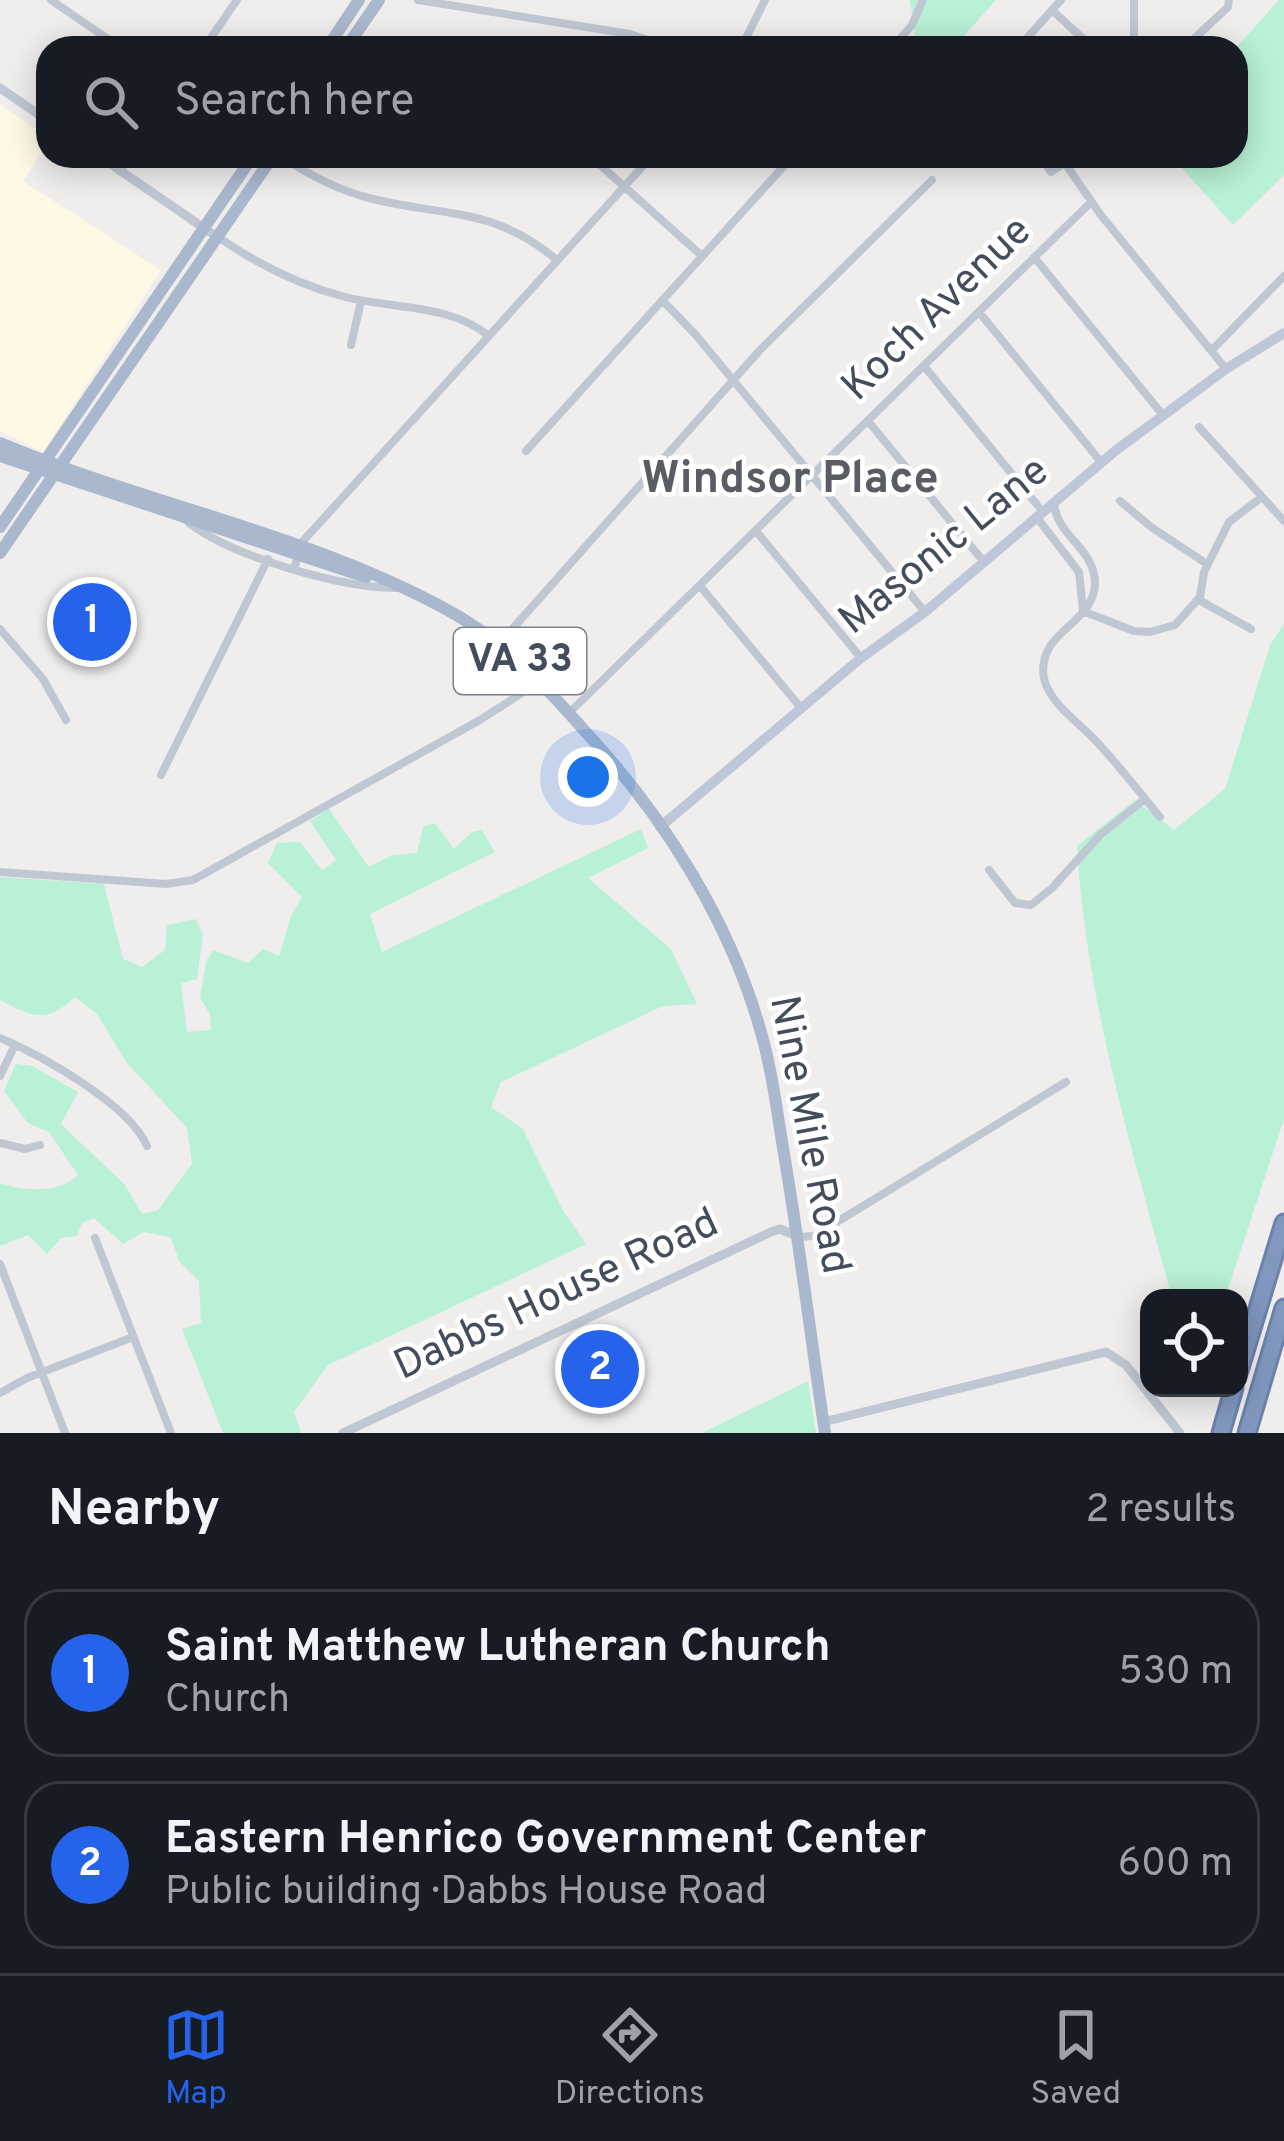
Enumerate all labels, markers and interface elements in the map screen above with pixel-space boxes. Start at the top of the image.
search box [36,36,1248,168]
icon: search [78,69,144,135]
text: Search here [174,74,414,131]
street label: Koch Avenue [832,206,1044,414]
street label: Masonic Lane [829,446,1061,648]
district label: Windsor Place [642,452,938,509]
pin: 1 [53,577,131,667]
road number: VA 33 [454,628,586,694]
your location [558,747,618,807]
street label: Nine Mile Road [755,991,861,1279]
street label: Dabbs House Road [386,1198,728,1394]
map controls [1140,1289,1248,1397]
button: locate [1140,1289,1248,1397]
pin: 2 [561,1324,639,1414]
text: Nearby [48,1479,220,1544]
text: 2 results [1085,1487,1236,1536]
text: Saint Matthew Lutheran Church [165,1620,831,1677]
text: 1 [82,1649,98,1698]
text: 530 m [1118,1649,1233,1698]
text: Church [165,1677,290,1726]
text: Eastern Henrico Government Center [165,1812,926,1869]
text: 2 [78,1841,102,1890]
text: 600 m [1118,1841,1233,1890]
text: Public building · Dabbs House Road [165,1869,767,1918]
tab: Map [163,2002,229,2116]
tab: Directions [555,2002,705,2116]
tab: Saved [1030,2002,1121,2116]

